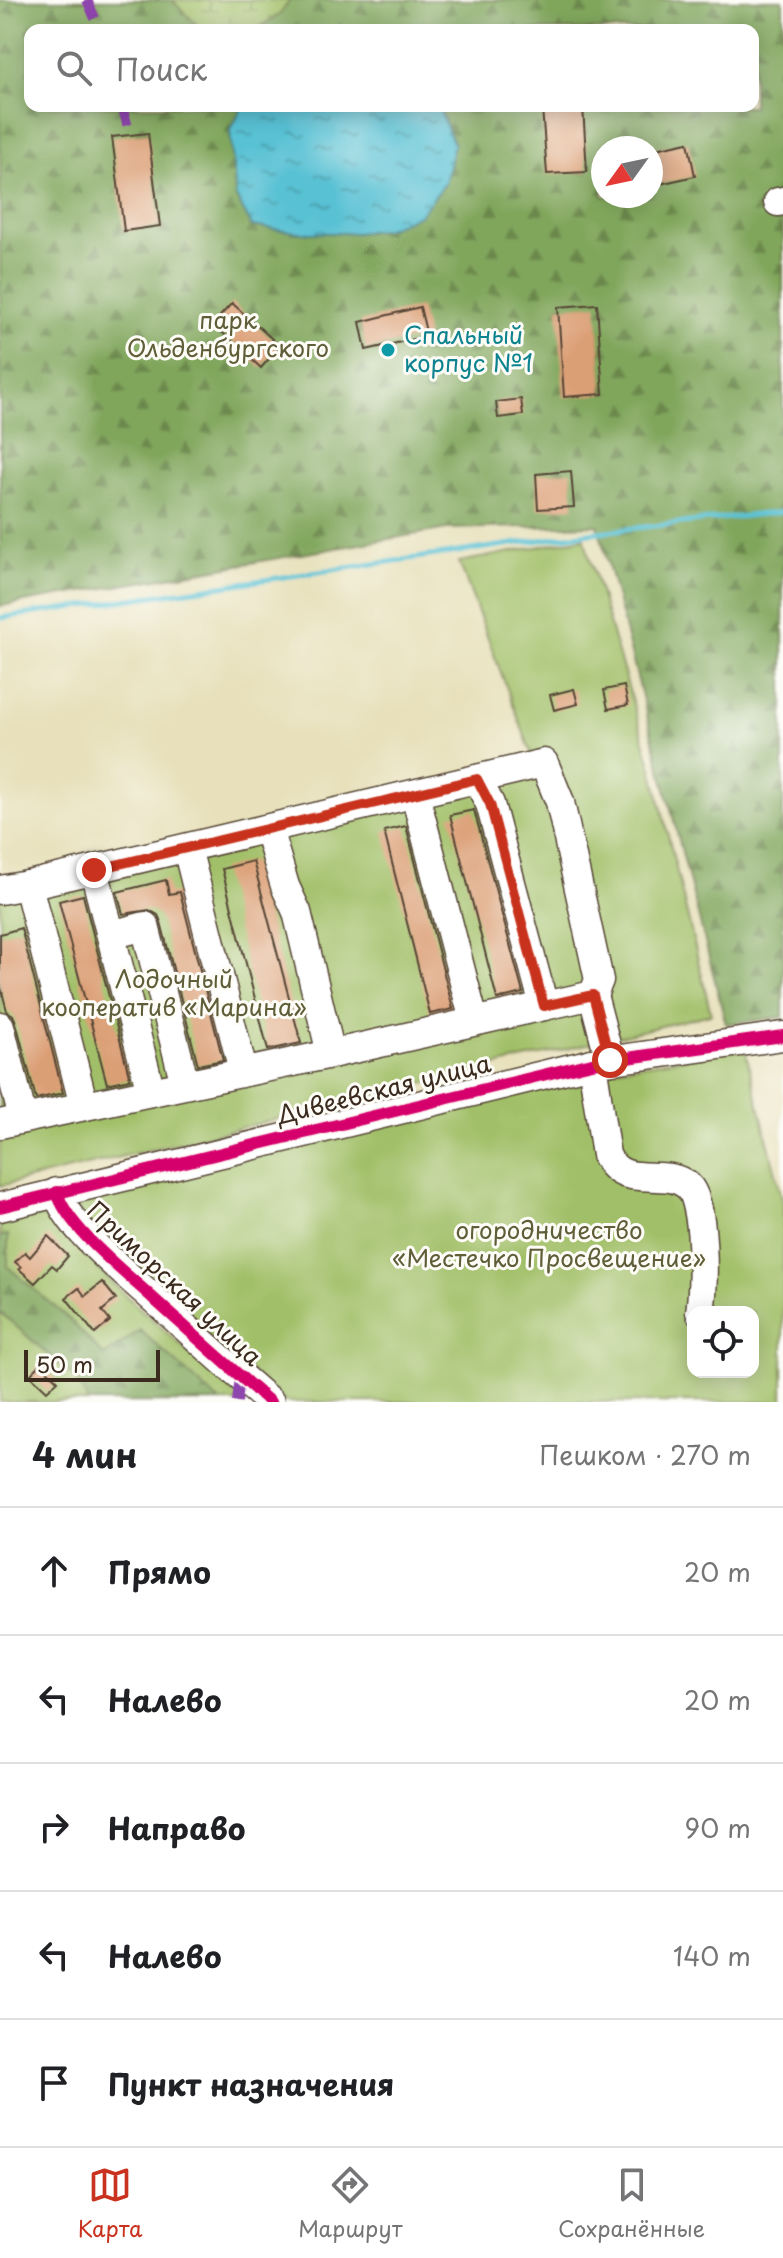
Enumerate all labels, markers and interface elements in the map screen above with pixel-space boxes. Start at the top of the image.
search box [24,24,759,112]
icon: search [52,46,96,90]
text: Поиск [116,46,207,91]
north arrow [591,136,663,208]
park label: парк Ольденбургского [127,301,329,365]
place label: Спальный корпус №1 [404,316,533,380]
marker: Спальный корпус №1 [379,341,397,359]
route end [76,852,112,888]
park label: Лодочный кооператив «Марина» [41,960,307,1024]
route start [592,1042,628,1078]
street label: Дивеевская улица [272,1044,494,1132]
street label: Приморская улица [80,1192,271,1373]
park label: огородничество «Местечко Просвещение» [392,1211,706,1275]
map controls [687,1306,759,1378]
button: locate [687,1306,759,1378]
scale bar [24,1346,160,1382]
text: 50 m [36,1347,93,1380]
text: 4 мин [32,1428,137,1480]
text: Пешком · 270 m [539,1435,751,1474]
icon: ahead [32,1549,76,1593]
text: Прямо [108,1549,211,1594]
text: 20 m [684,1552,751,1591]
icon: left [32,1677,76,1721]
text: Налево [108,1677,222,1722]
text: 20 m [684,1680,751,1719]
icon: right [32,1805,76,1849]
text: Направо [108,1805,246,1850]
text: 90 m [684,1808,751,1847]
icon: left [32,1933,76,1977]
text: Налево [108,1933,222,1978]
text: 140 m [673,1936,751,1975]
icon: arrive [32,2061,76,2105]
text: Пункт назначения [108,2061,394,2106]
tab: Карта [78,2163,142,2244]
tab: Маршрут [298,2163,402,2244]
tab: Сохранённые [558,2163,705,2244]

